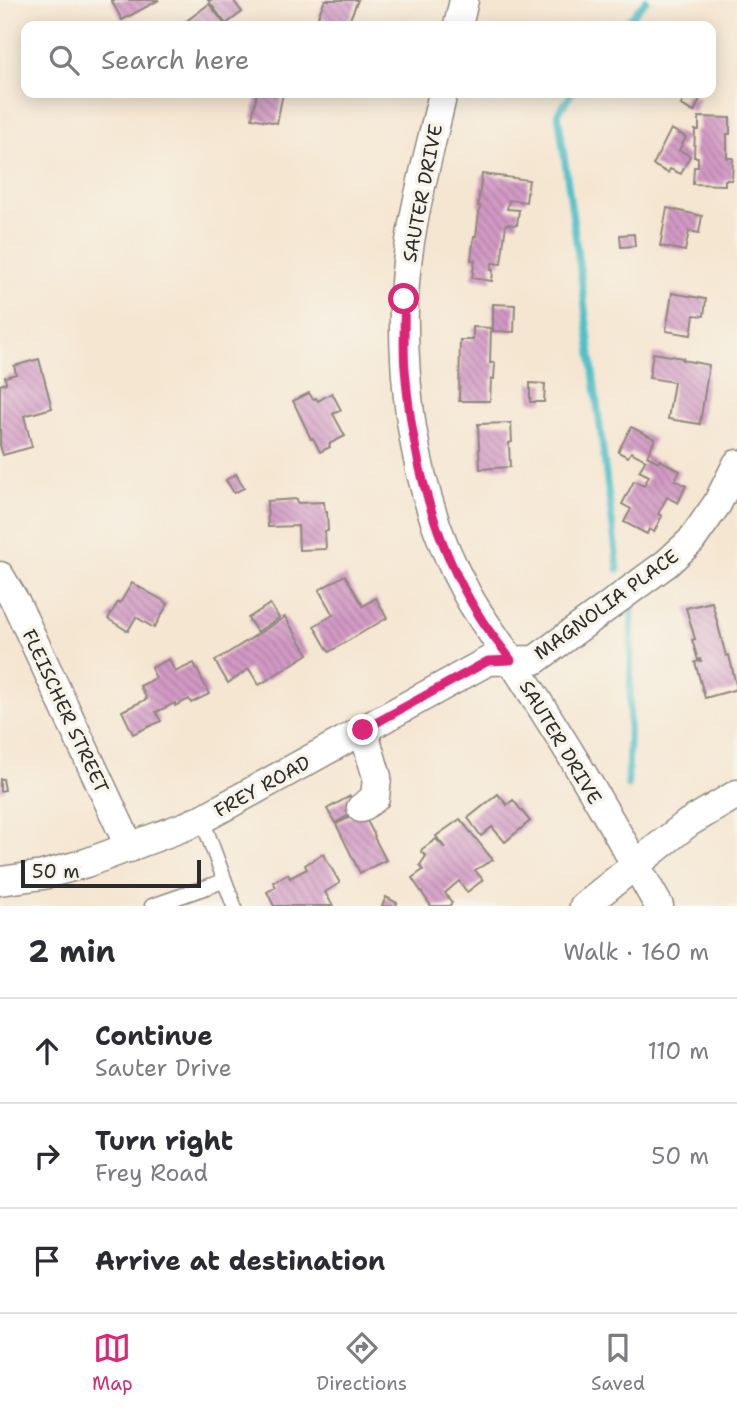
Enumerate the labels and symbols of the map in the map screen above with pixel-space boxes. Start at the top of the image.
street label: SAUTER DRIVE [397,122,448,264]
route start [388,283,419,314]
street label: MAGNOLIA PLACE [529,543,684,665]
street label: FLEISCHER STREET [17,625,115,797]
street label: SAUTER DRIVE [514,676,607,809]
route end [347,714,378,745]
street label: FREY ROAD [210,750,315,823]
scale bar [21,857,201,889]

